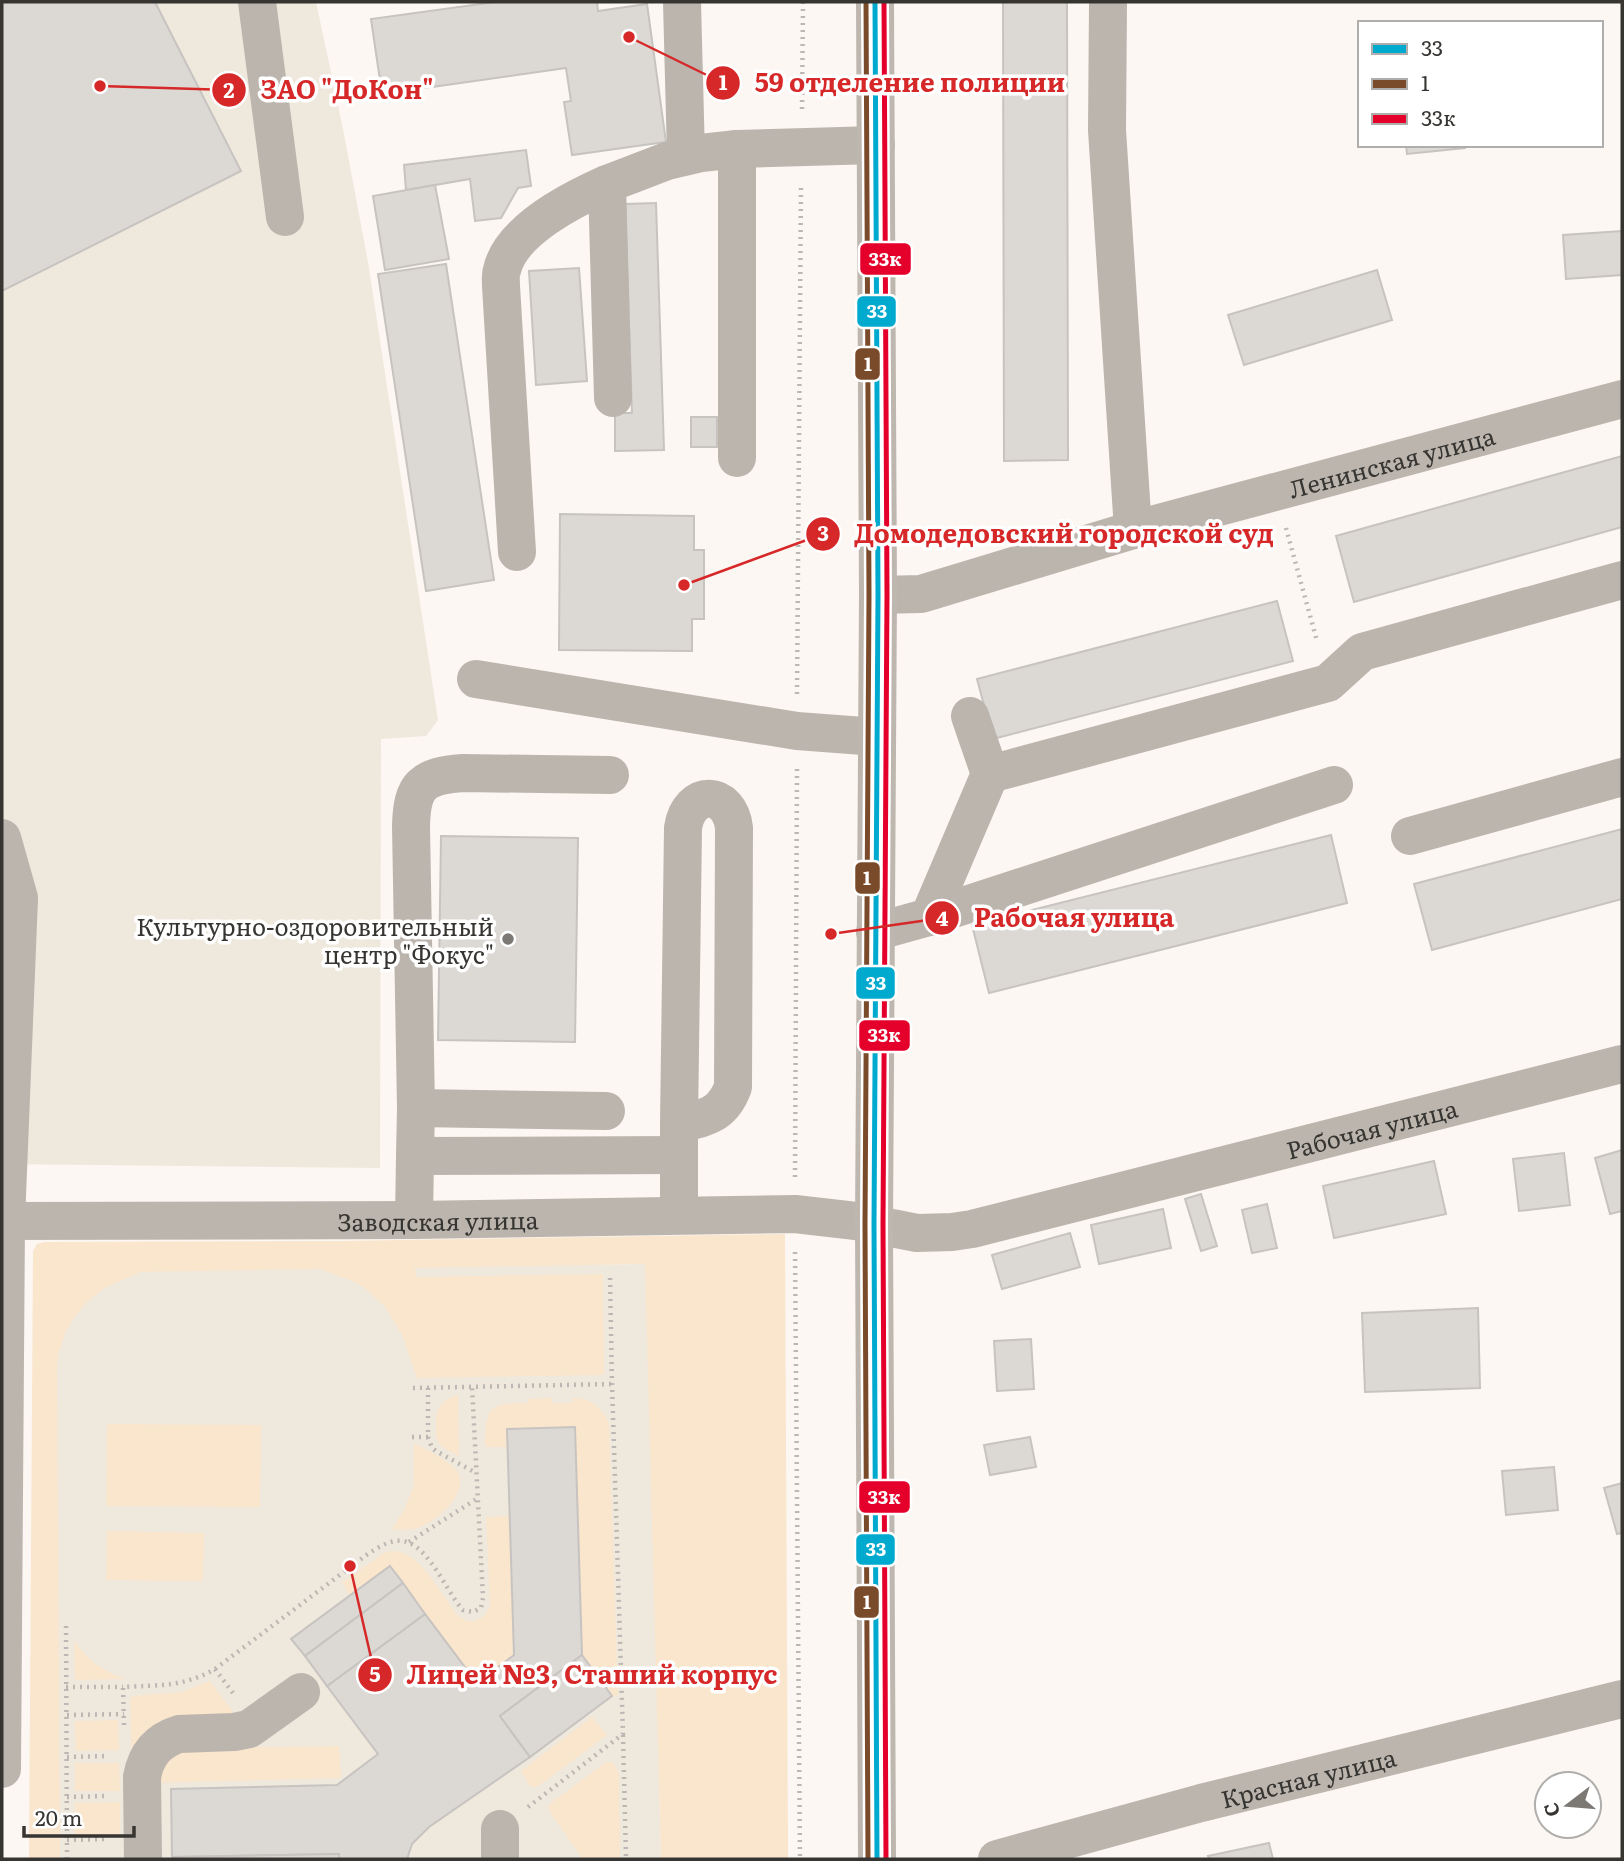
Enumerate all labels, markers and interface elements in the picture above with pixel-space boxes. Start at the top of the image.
legend [1358,21,1603,147]
text: 33 [1421,31,1443,62]
callout: 59 отделение полиции [706,59,1079,106]
text: 59 отделение полиции [755,61,1065,100]
text: 1 [719,65,728,96]
text: 1 [1421,66,1430,97]
callout: ЗАО "ДоКон" [211,67,447,114]
text: ЗАО "ДоКон" [260,68,434,107]
text: 2 [223,73,235,104]
text: 33к [1421,101,1456,132]
line badge: 33к [859,242,912,276]
text: 33к [868,244,902,272]
line badge: 33 [856,295,897,328]
text: 33 [867,296,887,324]
line badge: 1 [854,347,881,381]
text: 1 [864,349,872,377]
street label: Ленинская улица [1284,416,1498,505]
callout: Домодедовский городской суд [805,510,1288,557]
text: Домодедовский городской суд [854,512,1274,551]
text: 3 [817,516,829,547]
line badge: 1 [854,861,881,895]
text: 1 [863,863,871,891]
callout: Рабочая улица [925,895,1189,942]
text: Рабочая улица [974,896,1174,935]
text: 4 [936,901,949,932]
place label: Культурно-оздоровительный центр "Фокус" [136,908,494,971]
marker: Культурно-оздоровительный центр "Фокус" [500,931,516,947]
line badge: 33 [855,966,896,1000]
text: 33 [866,968,886,996]
line badge: 33к [858,1019,911,1052]
text: 33к [867,1020,901,1048]
street label: Рабочая улица [1282,1089,1461,1166]
street label: Заводская улица [338,1201,539,1238]
line badge: 33к [858,1480,911,1514]
text: 33к [867,1482,901,1510]
line badge: 33 [855,1533,896,1566]
text: 33 [866,1534,886,1562]
line badge: 1 [853,1585,880,1619]
text: 1 [863,1587,871,1615]
callout: Лицей №3, Сташий корпус [358,1652,792,1699]
text: Лицей №3, Сташий корпус [407,1653,777,1692]
text: 5 [369,1657,381,1688]
street label: Красная улица [1217,1738,1400,1815]
north arrow [1533,1770,1603,1840]
scale bar [24,1794,135,1838]
text: С [1535,1800,1566,1820]
text: 20 m [35,1801,82,1832]

